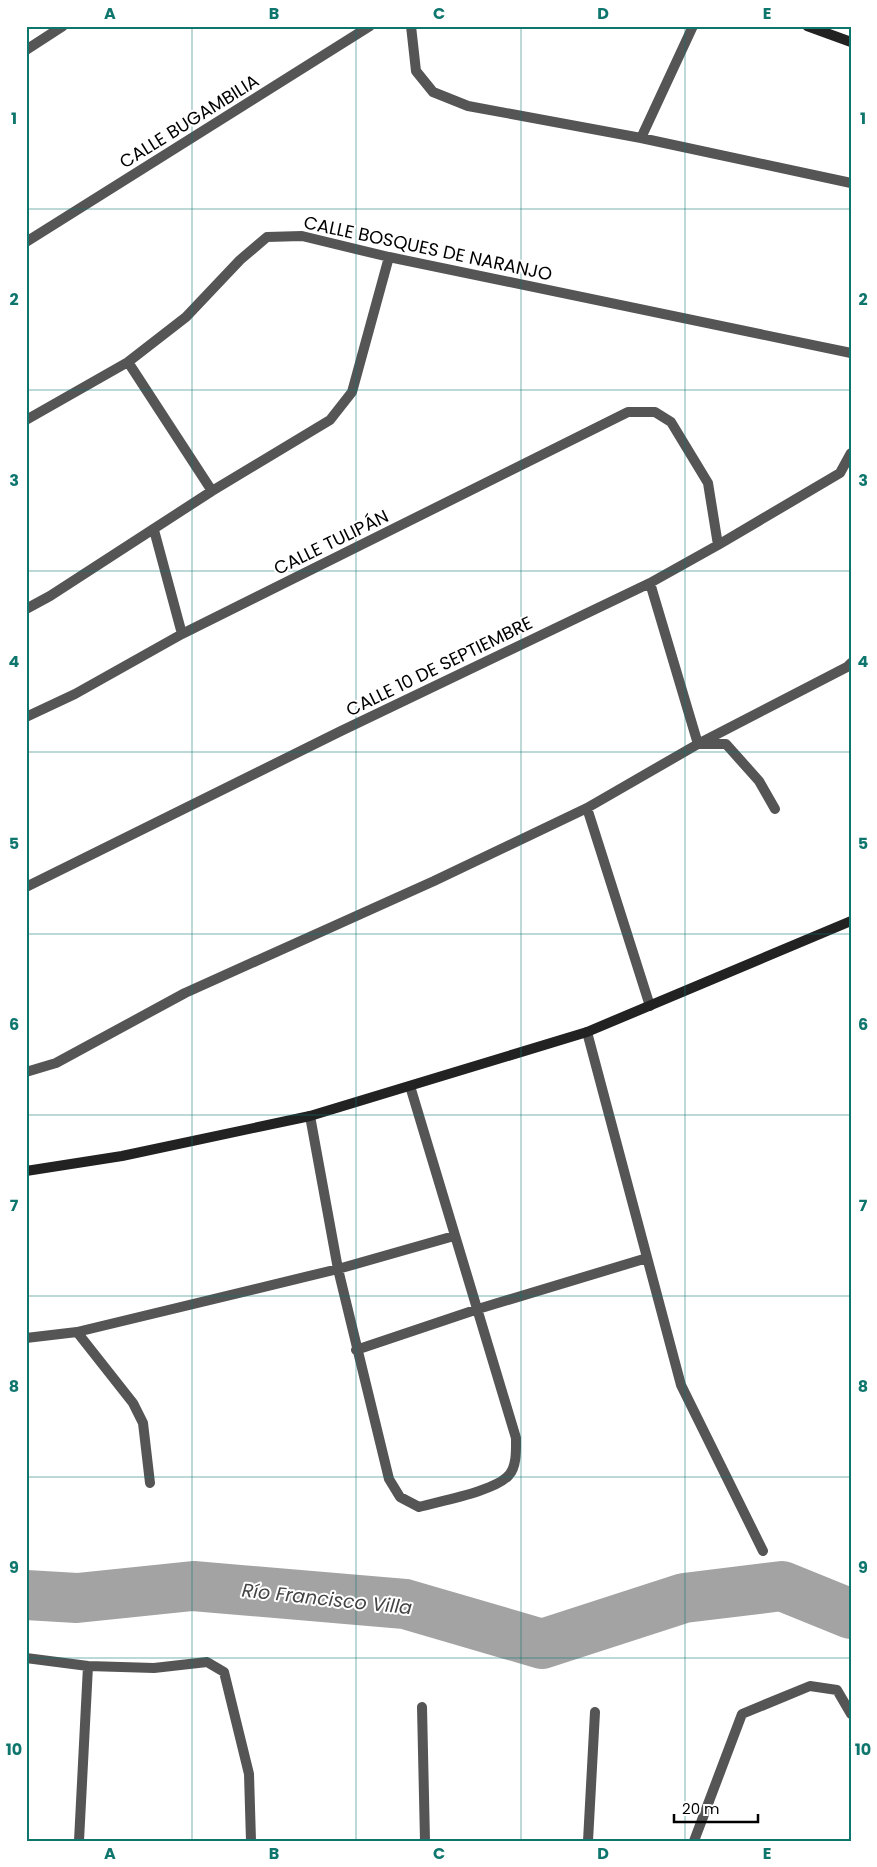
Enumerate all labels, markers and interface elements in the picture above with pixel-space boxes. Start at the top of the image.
text: A [104,2,116,25]
text: B [269,2,279,25]
text: C [433,2,445,25]
text: D [597,2,609,25]
text: E [763,2,771,25]
street label: CALLE BUGAMBILIA [114,68,264,174]
text: 1 [11,107,17,130]
text: 1 [860,107,866,130]
street label: CALLE BOSQUES DE NARANJO [302,209,554,287]
text: 2 [9,288,19,311]
text: 2 [858,288,868,311]
text: 3 [9,469,19,492]
text: 3 [858,469,868,492]
street label: CALLE TULIPÁN [269,503,393,581]
street label: CALLE 10 DE SEPTIEMBRE [342,610,536,722]
text: 4 [9,650,20,673]
text: 4 [858,650,869,673]
text: 5 [9,832,19,855]
text: 5 [858,832,868,855]
text: 6 [9,1013,19,1036]
text: 6 [858,1013,868,1036]
text: 7 [10,1194,19,1217]
text: 7 [859,1194,868,1217]
text: 8 [9,1375,19,1398]
text: 8 [858,1375,868,1398]
text: 9 [9,1556,19,1579]
text: 9 [858,1556,868,1579]
water label: Río Francisco Villa [241,1577,414,1621]
text: 10 [6,1738,22,1761]
text: 10 [855,1738,871,1761]
scale bar [674,1792,758,1824]
text: 20 m [682,1798,720,1819]
text: A [104,1842,116,1865]
text: B [269,1842,279,1865]
text: C [433,1842,445,1865]
text: D [597,1842,609,1865]
text: E [763,1842,771,1865]

